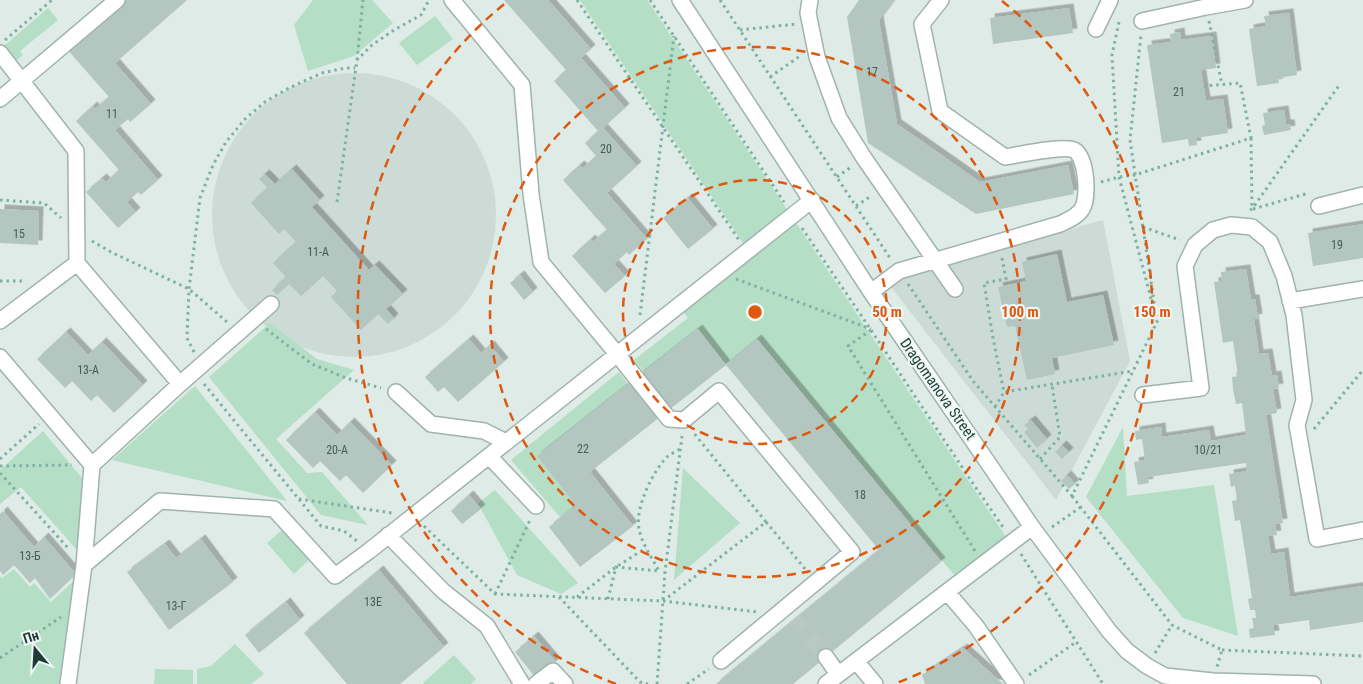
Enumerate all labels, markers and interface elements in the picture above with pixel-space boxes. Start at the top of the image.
house number: 17 [866,65,878,79]
house number: 21 [1173,85,1185,99]
house number: 11 [106,107,118,121]
house number: 20 [600,142,612,156]
house number: 15 [13,227,25,241]
house number: 19 [1331,238,1343,252]
house number: 11-А [307,245,329,259]
centre of rings [746,303,764,321]
text: 50 m [872,303,902,321]
text: 100 m [1001,303,1039,321]
text: 150 m [1133,303,1171,321]
street label: Dragomanova Street [896,335,980,443]
house number: 13-А [77,363,99,377]
house number: 22 [577,442,589,456]
house number: 20-А [326,443,348,457]
house number: 10/21 [1194,443,1222,457]
house number: 18 [854,488,866,502]
house number: 13-Б [19,549,41,563]
house number: 13Е [364,595,382,609]
house number: 13-Г [166,599,186,613]
north arrow [10,624,60,674]
text: Пн [21,627,41,647]

